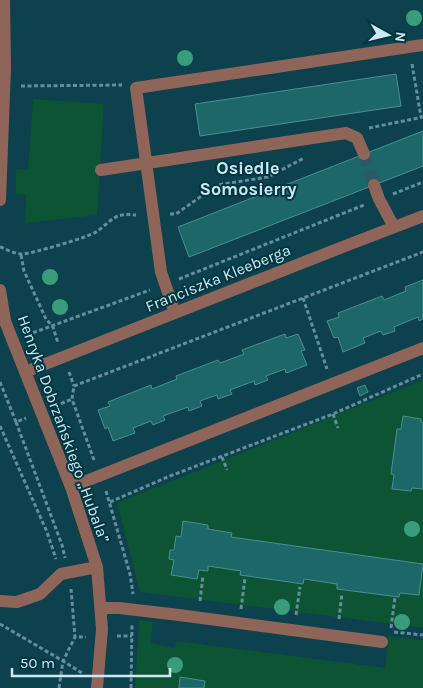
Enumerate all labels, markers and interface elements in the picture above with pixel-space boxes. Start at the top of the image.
north arrow [363,10,413,60]
text: N [391,31,409,43]
district label: Osiedle Somosierry [199,157,297,200]
street label: Franciszka Kleeberga [143,240,293,316]
street label: Henryka Dobrzańskiego „Hubala” [14,312,114,546]
scale bar [12,646,170,678]
text: 50 m [20,654,55,672]

